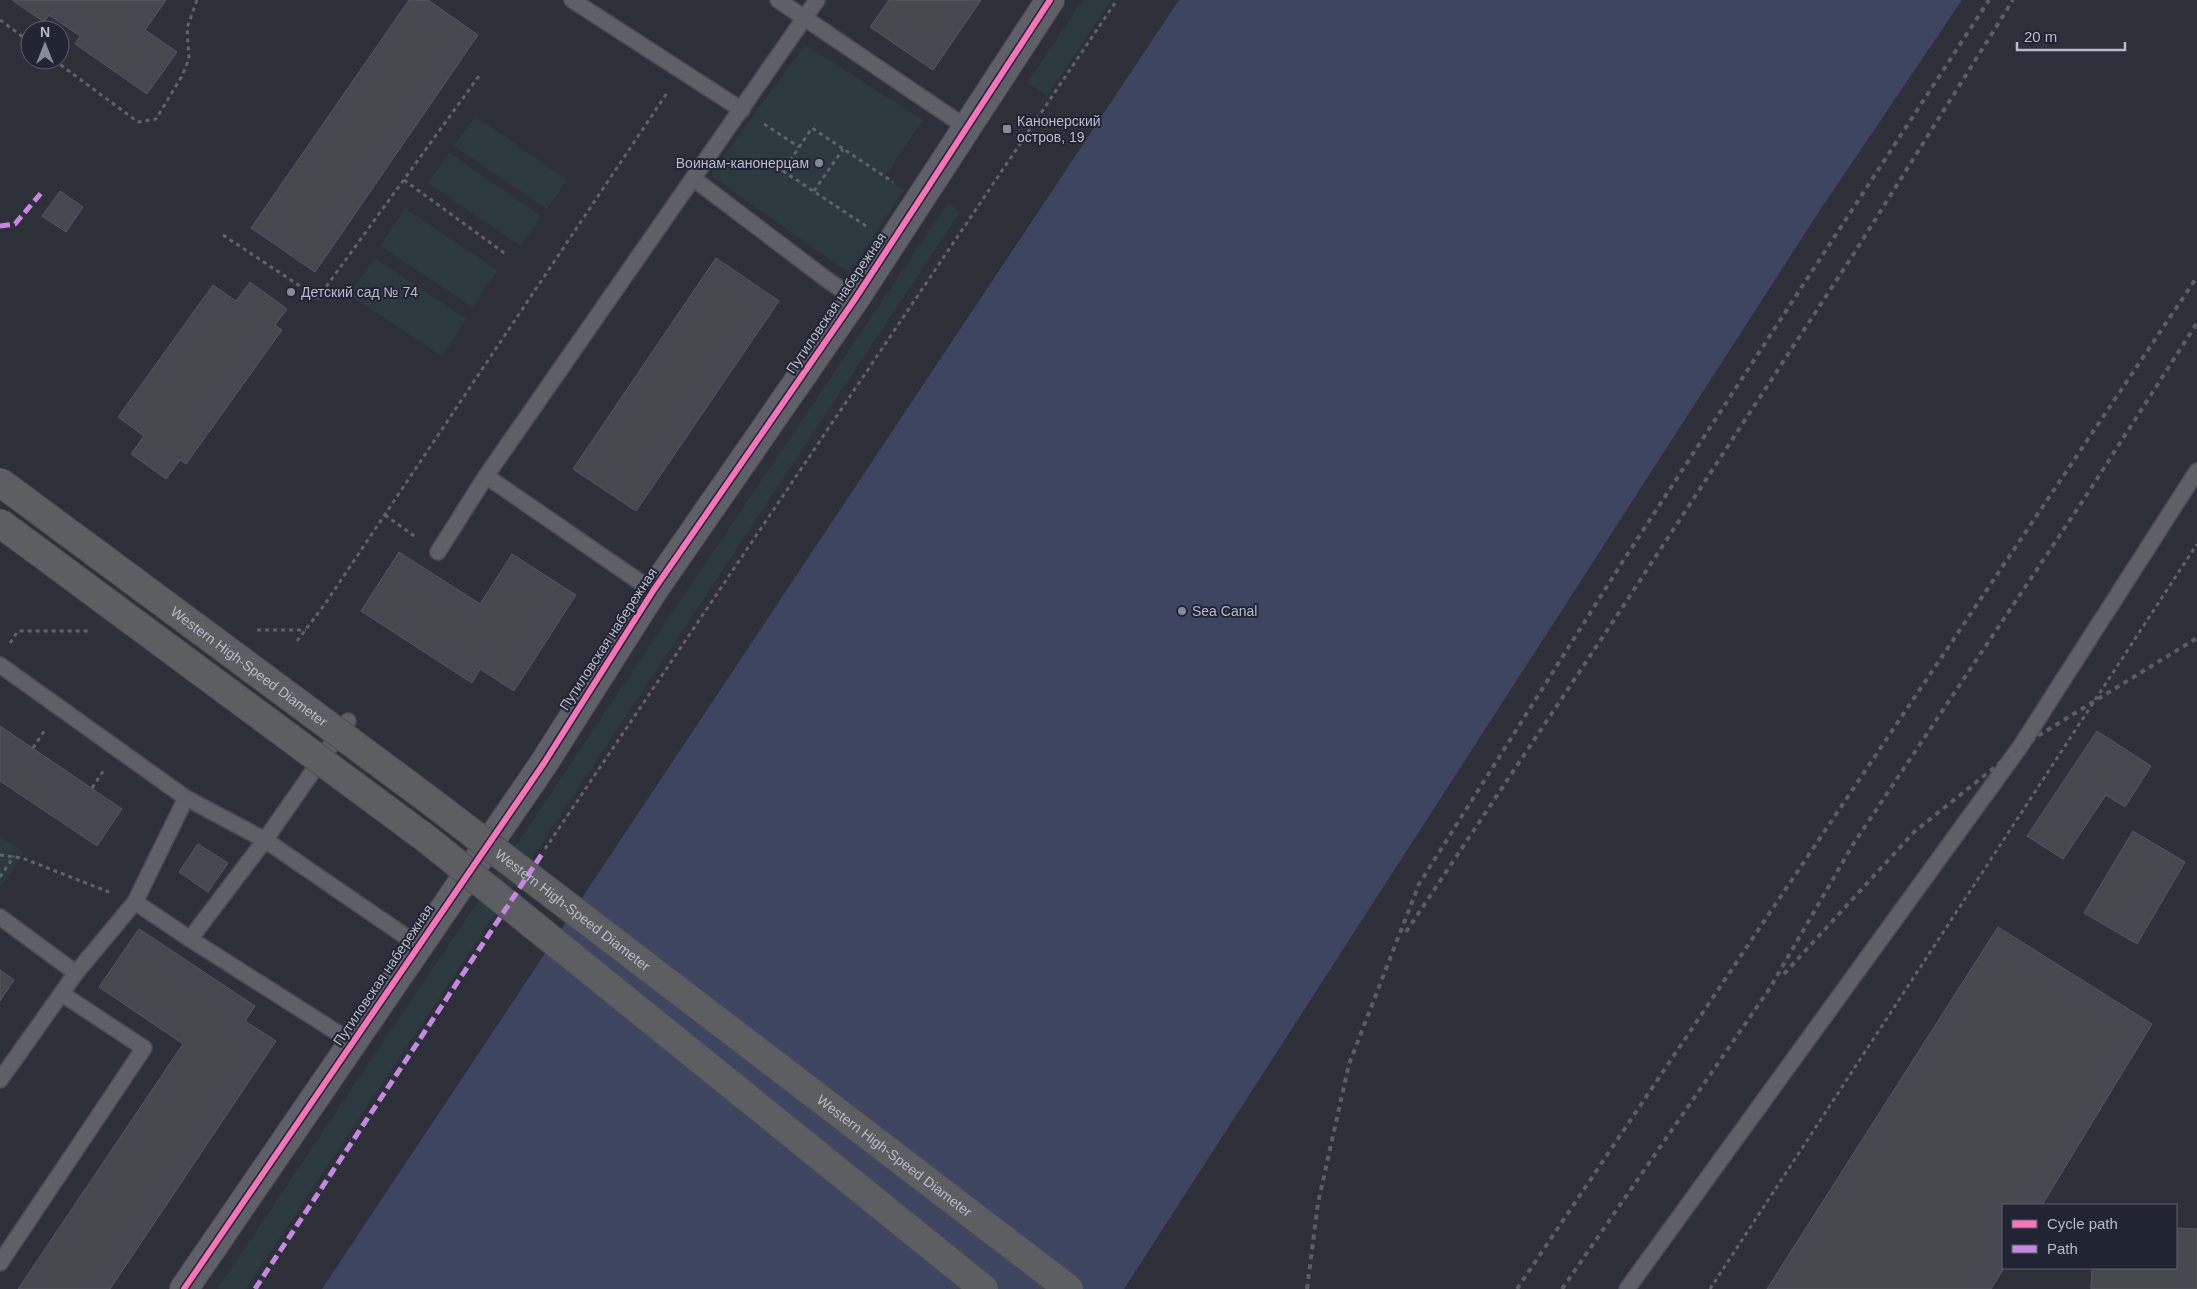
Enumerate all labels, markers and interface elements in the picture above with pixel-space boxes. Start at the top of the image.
north arrow [20,20,70,70]
scale bar [2017,20,2124,52]
text: N [40,24,50,40]
text: 20 m [2024,28,2057,45]
place label: Канонерский остров, 19 [1017,113,1101,145]
marker: Канонерский остров, 19 [1001,123,1013,135]
place label: Воинам-канонерцам [676,155,809,171]
marker: Воинам-канонерцам [813,157,825,169]
street label: Путиловская набережная [783,230,889,376]
place label: Детский сад № 74 [301,284,418,300]
marker: Детский сад № 74 [285,286,297,298]
street label: Путиловская набережная [556,565,660,713]
street label: Western High-Speed Diameter [168,603,331,730]
place label: Sea Canal [1192,603,1257,619]
marker: Sea Canal [1176,605,1188,617]
street label: Western High-Speed Diameter [492,846,654,974]
street label: Путиловская набережная [330,902,436,1048]
street label: Western High-Speed Diameter [814,1092,975,1220]
legend [2002,1204,2177,1269]
text: Cycle path [2047,1215,2118,1232]
text: Path [2047,1240,2078,1257]

